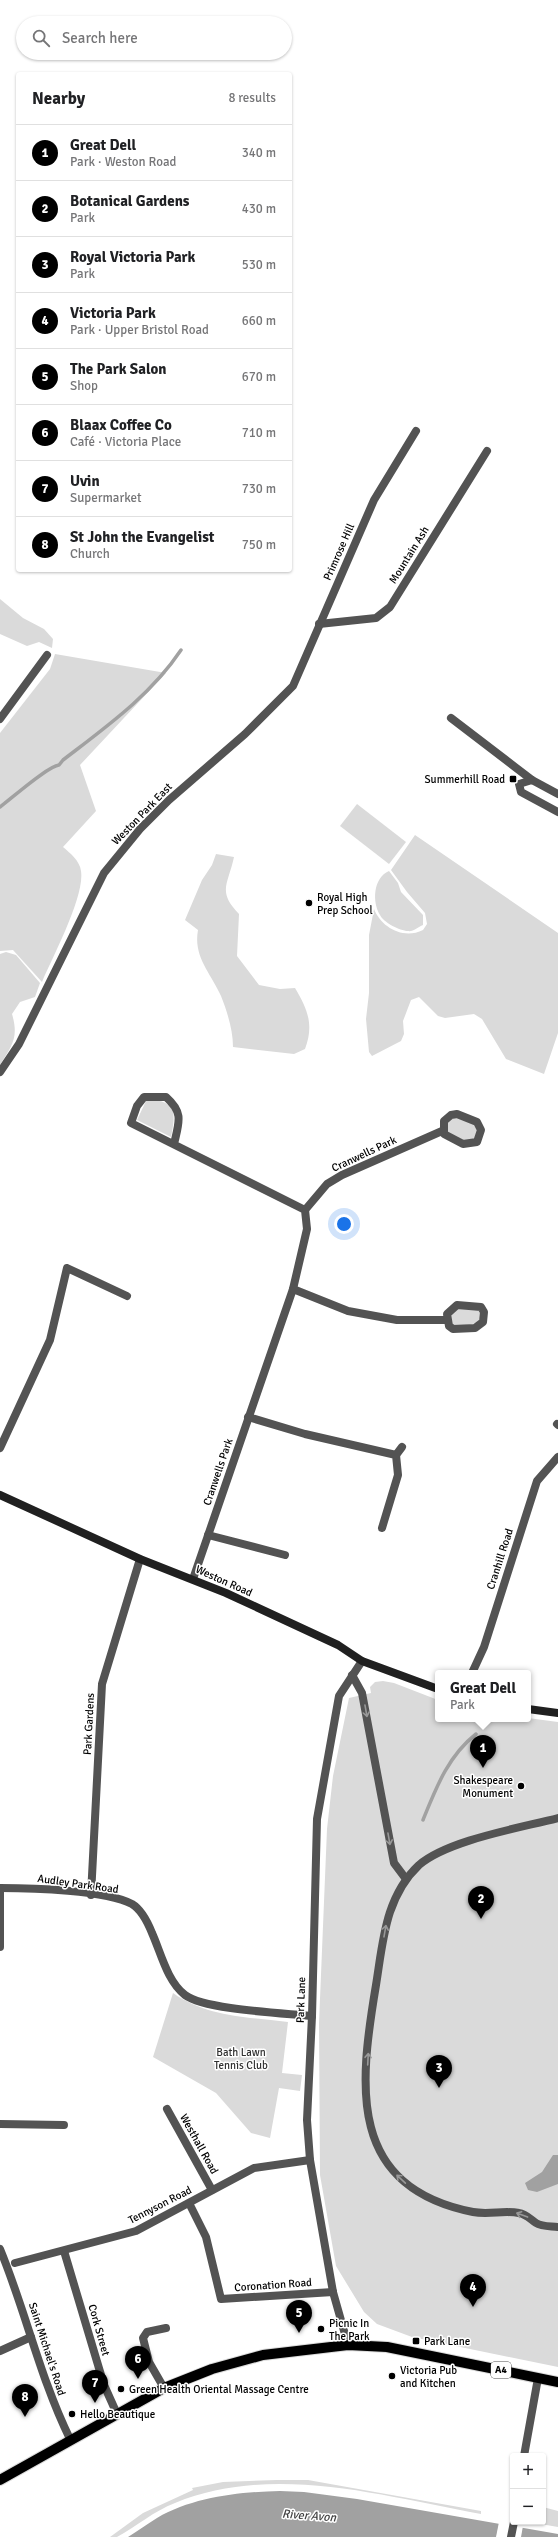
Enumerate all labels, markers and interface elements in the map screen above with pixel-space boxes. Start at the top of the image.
search box [16,16,292,60]
icon: search [30,27,52,49]
text: Search here [62,29,138,47]
text: Nearby [32,88,85,109]
text: 8 results [228,90,276,106]
text: Great Dell [70,136,136,154]
text: 1 [41,145,49,161]
text: 340 m [242,145,276,161]
text: Park · Weston Road [70,154,176,170]
text: Botanical Gardens [70,192,190,210]
text: 2 [41,201,49,217]
text: 430 m [242,201,276,217]
text: Park [70,210,95,226]
text: Royal Victoria Park [70,248,195,266]
text: 3 [41,257,49,273]
text: 530 m [242,257,276,273]
text: Park [70,266,95,282]
text: Victoria Park [70,304,156,322]
text: 4 [41,313,49,329]
text: 660 m [242,313,276,329]
text: Park · Upper Bristol Road [70,322,209,338]
text: The Park Salon [70,360,167,378]
text: 5 [41,369,49,385]
text: 670 m [242,369,276,385]
text: Shop [70,378,98,394]
text: Blaax Coffee Co [70,416,172,434]
text: 6 [41,425,49,441]
text: 710 m [242,425,276,441]
text: Café · Victoria Place [70,434,181,450]
text: Uvin [70,472,100,490]
text: 7 [41,481,49,497]
text: 730 m [242,481,276,497]
text: Supermarket [70,490,142,506]
street label: Primrose Hill [321,521,357,583]
street label: Mountain Ash [386,524,432,586]
text: St John the Evangelist [70,528,214,546]
text: 8 [41,537,49,553]
text: 750 m [242,537,276,553]
text: Church [70,546,110,562]
place label: Summerhill Road [425,773,505,786]
marker: Summerhill Road [508,774,518,784]
street label: Weston Park East [109,780,175,848]
place label: Royal High Prep School [317,891,373,917]
marker: Royal High Prep School [304,898,314,908]
street label: Cranwells Park [330,1133,399,1175]
your location [334,1214,354,1234]
street label: Cranwells Park [200,1436,236,1507]
street label: Cranhill Road [484,1527,516,1591]
street label: Weston Road [194,1563,255,1599]
popup [435,1670,531,1722]
text: Great Dell [450,1679,516,1697]
street label: Park Gardens [81,1692,97,1755]
text: Park [450,1697,475,1713]
one-way arrow [362,1704,370,1717]
pin: 1 [470,1735,496,1768]
place label: Shakespeare Monument [453,1774,513,1800]
marker: Shakespeare Monument [516,1781,526,1791]
one-way arrow [385,1832,393,1845]
street label: Audley Park Road [37,1872,119,1896]
pin: 2 [468,1886,494,1919]
one-way arrow [381,1924,389,1937]
street label: Park Lane [294,1977,308,2023]
park label: Bath Lawn Tennis Club [214,2046,268,2072]
one-way arrow [364,2053,371,2066]
pin: 3 [426,2055,452,2088]
street label: Westhall Road [177,2112,221,2177]
one-way arrow [396,2175,406,2184]
street label: Tennyson Road [126,2183,194,2227]
one-way arrow [516,2211,528,2218]
pin: 4 [460,2274,486,2307]
street label: Coronation Road [234,2276,312,2294]
pin: 5 [286,2300,312,2333]
street label: Saint Michael's Road [26,2301,68,2397]
street label: Cork Street [85,2303,113,2357]
place label: Picnic In The Park [329,2317,370,2343]
marker: Picnic In The Park [316,2324,326,2334]
place label: Park Lane [424,2335,470,2348]
marker: Park Lane [411,2336,421,2346]
pin: 6 [125,2346,151,2379]
road number: A4 [491,2362,511,2378]
place label: Victoria Pub and Kitchen [400,2364,457,2390]
pin: 7 [82,2370,108,2403]
marker: Victoria Pub and Kitchen [387,2371,397,2381]
place label: Green Health Oriental Massage Centre [129,2383,309,2396]
pin: 8 [12,2384,38,2417]
marker: Green Health Oriental Massage Centre [116,2384,126,2394]
place label: Hello Beautique [80,2408,155,2421]
marker: Hello Beautique [67,2409,77,2419]
map controls [510,2453,546,2525]
button: + [510,2453,546,2489]
button: − [510,2489,546,2525]
water label: River Avon [282,2507,337,2525]

